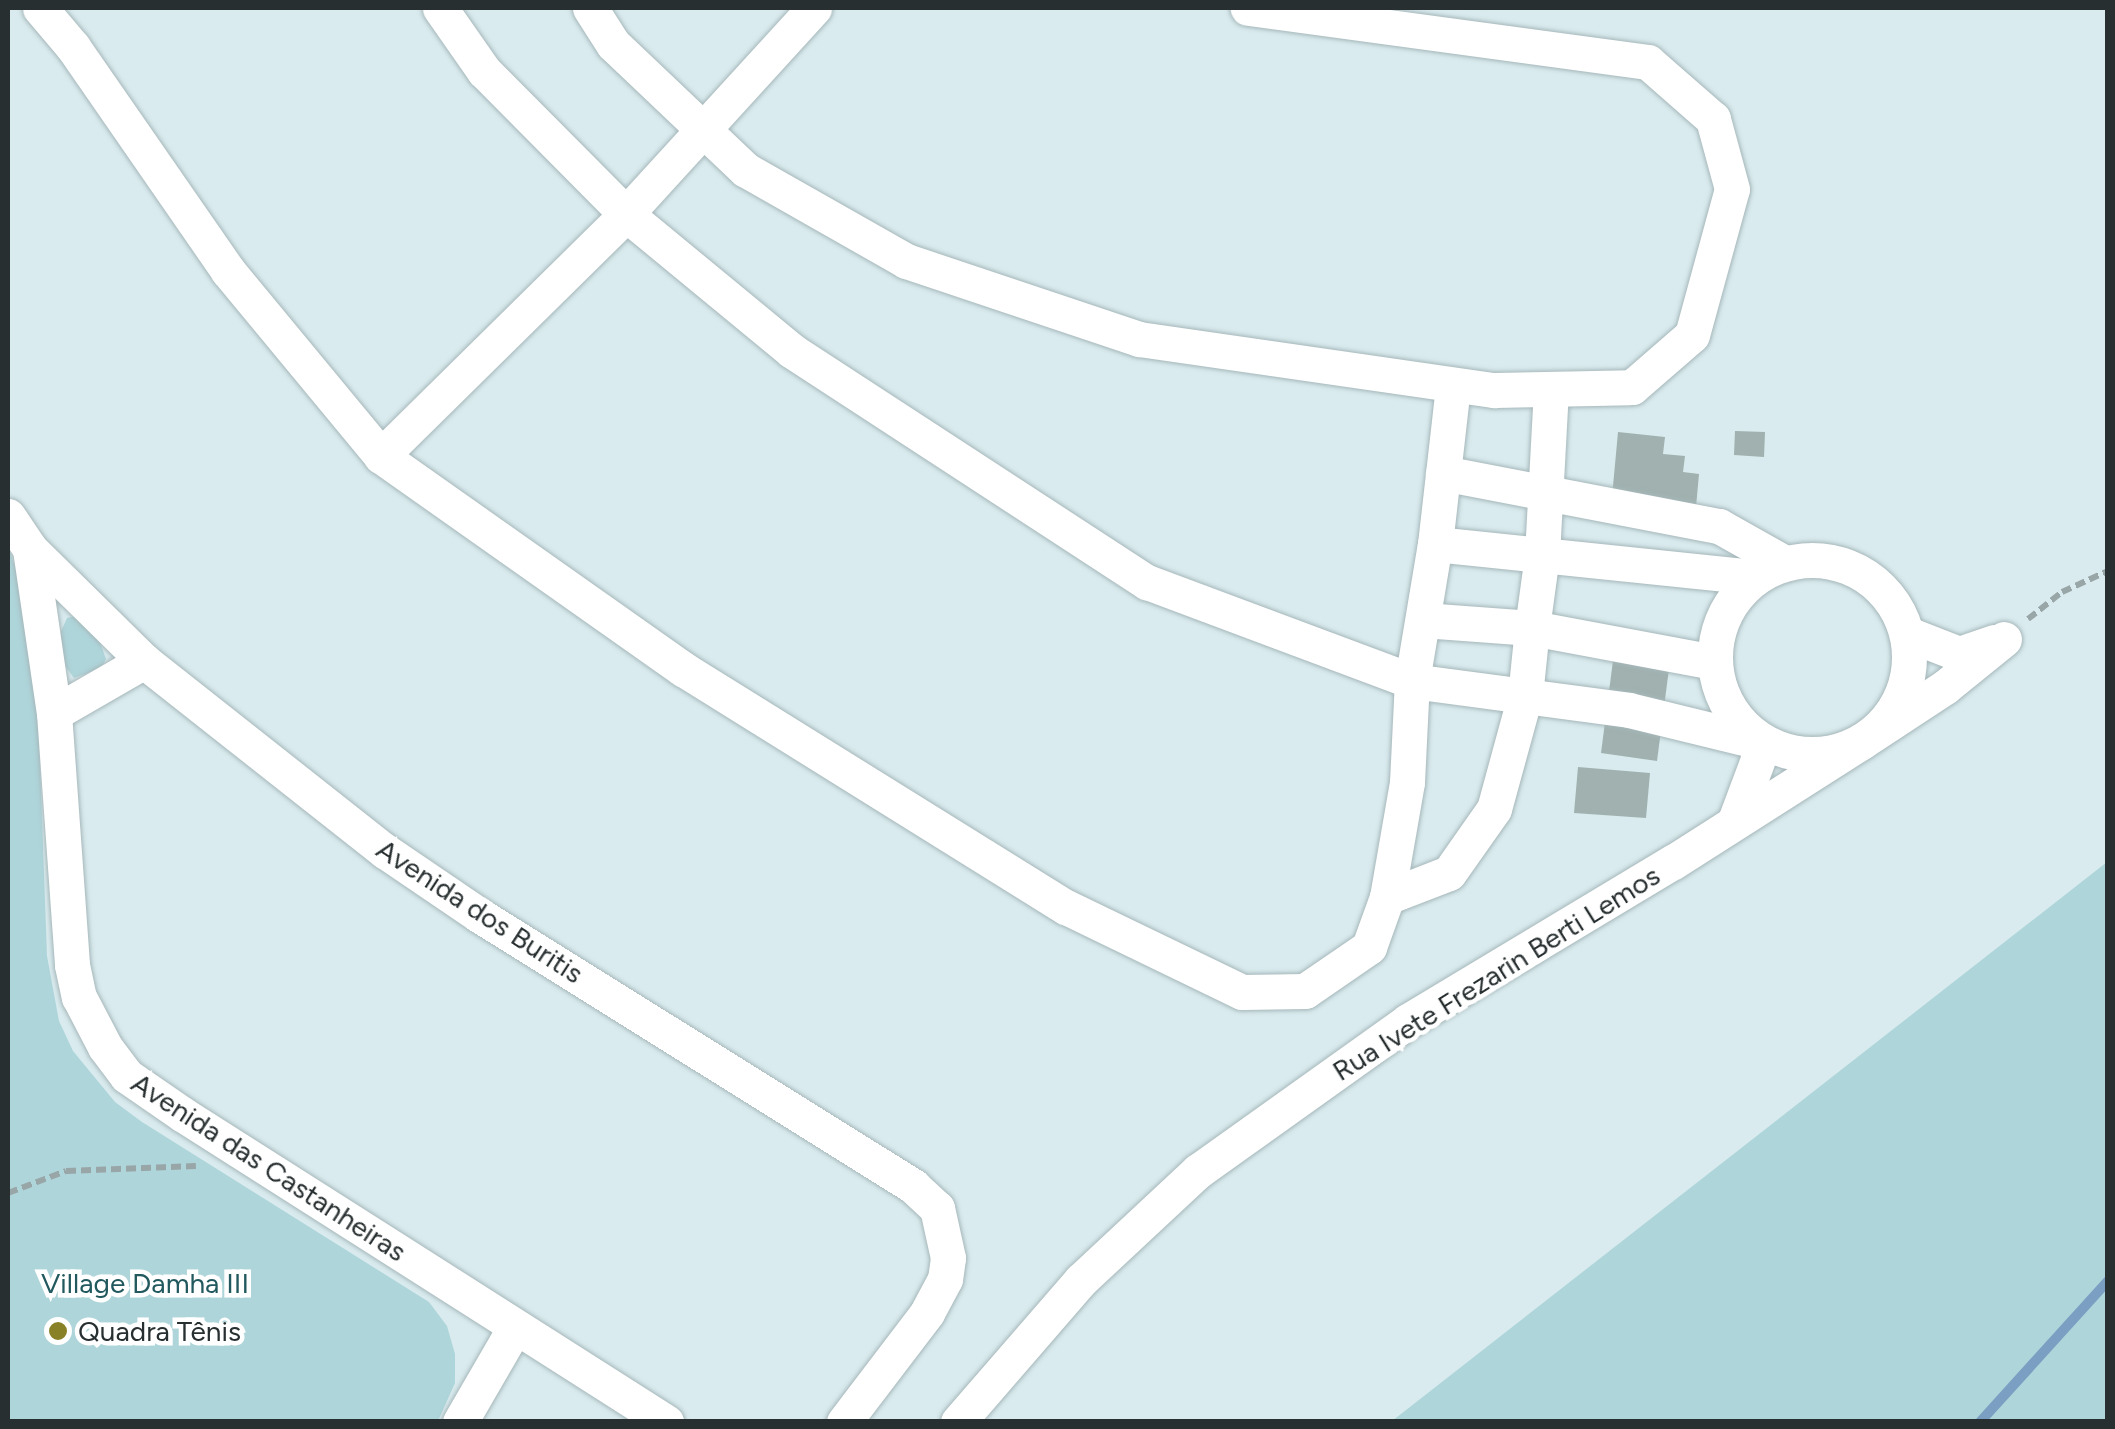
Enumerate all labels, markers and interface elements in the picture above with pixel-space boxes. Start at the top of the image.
street label: Avenida dos Buritis [371,832,589,990]
street label: Rua Ivete Frezarin Berti Lemos [1326,858,1666,1088]
street label: Avenida das Castanheiras [125,1066,413,1268]
park label: Village Damha III [41,1266,249,1300]
place label: Quadra Tênis [78,1314,241,1348]
marker: Quadra Tênis [47,1320,69,1342]

